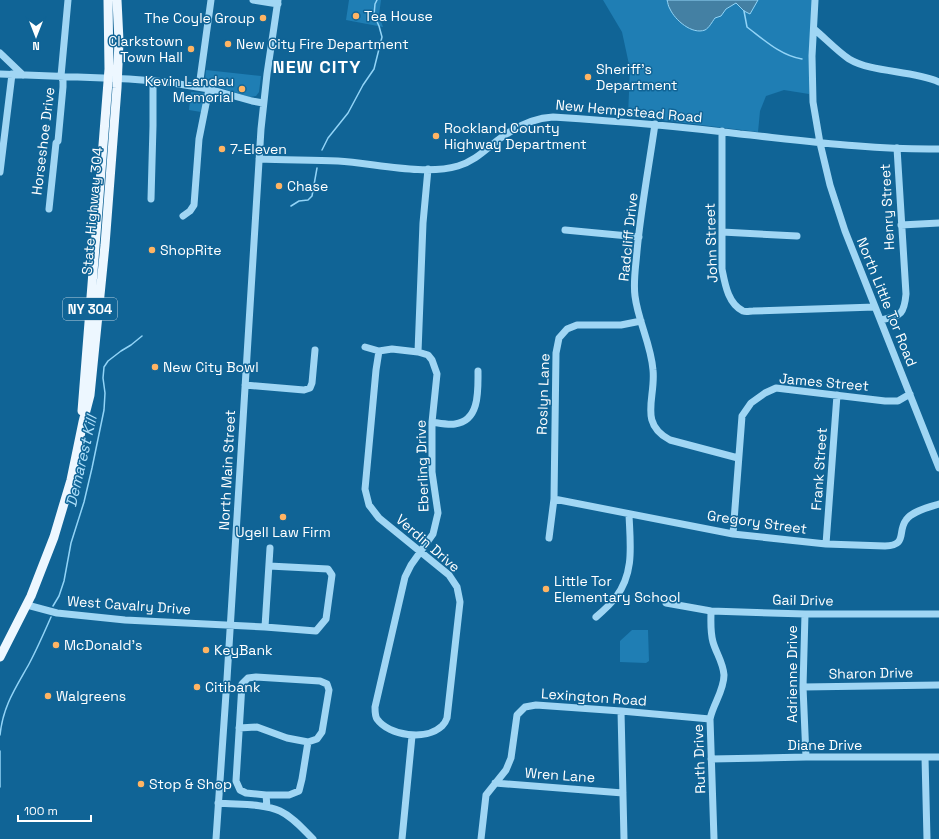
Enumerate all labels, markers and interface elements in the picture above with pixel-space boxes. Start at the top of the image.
place label: Tea House [364,7,433,25]
place label: The Coyle Group [144,9,255,27]
marker: Tea House [351,11,361,21]
marker: The Coyle Group [258,13,268,23]
north arrow [16,16,56,56]
place label: Clarkstown Town Hall [108,32,183,66]
place label: New City Fire Department [236,35,409,53]
text: N [32,39,40,53]
marker: New City Fire Department [223,39,233,49]
marker: Clarkstown Town Hall [186,44,196,54]
district label: NEW CITY [273,55,361,78]
place label: Sheriff's Department [596,60,678,94]
place label: Kevin Landau Memorial [145,72,234,106]
marker: Sheriff's Department [583,72,593,82]
marker: Kevin Landau Memorial [237,84,247,94]
street label: Horseshoe Drive [27,86,59,196]
street label: New Hempstead Road [555,96,703,126]
place label: Rockland County Highway Department [444,119,587,153]
marker: Rockland County Highway Department [431,131,441,141]
place label: 7-Eleven [230,140,287,158]
marker: 7-Eleven [217,144,227,154]
street label: State Highway 304 [77,146,107,276]
street label: Henry Street [876,163,898,251]
place label: Chase [287,177,328,195]
marker: Chase [274,181,284,191]
street label: Radcliff Drive [614,192,642,282]
street label: John Street [701,203,721,283]
street label: North Little Tor Road [853,235,921,369]
place label: ShopRite [160,241,222,259]
marker: ShopRite [147,245,157,255]
road number: NY 304 [63,298,117,320]
street label: Roslyn Lane [533,353,553,435]
place label: New City Bowl [163,358,259,376]
marker: New City Bowl [150,362,160,372]
street label: James Street [778,369,870,395]
street label: North Main Street [215,409,239,531]
water label: Demarest Kill [61,411,101,509]
street label: Eberling Drive [411,420,433,512]
street label: Frank Street [807,427,831,511]
street label: Gregory Street [706,506,808,538]
street label: Verdin Drive [392,510,464,576]
marker: Ugell Law Firm [278,512,288,522]
place label: Ugell Law Firm [235,523,331,541]
place label: Little Tor Elementary School [554,572,680,606]
marker: Little Tor Elementary School [541,584,551,594]
street label: Gail Drive [772,590,834,610]
street label: West Cavalry Drive [66,592,192,618]
street label: Adrienne Drive [783,625,801,723]
place label: McDonald's [64,636,142,654]
marker: McDonald's [51,640,61,650]
place label: KeyBank [214,641,273,659]
marker: KeyBank [201,645,211,655]
street label: Sharon Drive [829,663,913,683]
place label: Citibank [205,678,261,696]
marker: Citibank [192,682,202,692]
street label: Lexington Road [540,684,648,710]
place label: Walgreens [56,687,126,705]
marker: Walgreens [43,691,53,701]
street label: Ruth Drive [689,724,709,794]
street label: Diane Drive [788,736,862,754]
street label: Wren Lane [524,764,596,786]
place label: Stop & Shop [149,775,232,793]
marker: Stop & Shop [136,779,146,789]
scale bar [18,797,91,823]
text: 100 m [24,803,58,819]

